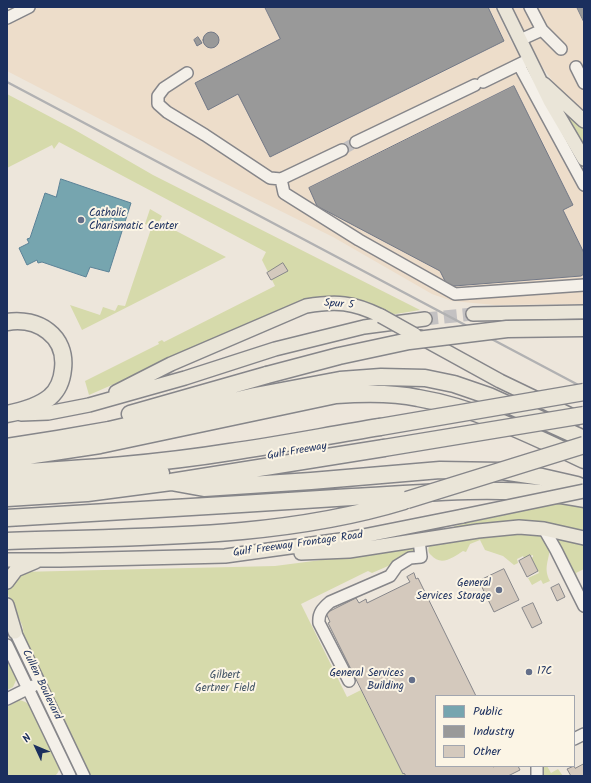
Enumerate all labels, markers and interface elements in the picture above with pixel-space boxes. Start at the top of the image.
place label: Catholic Charismatic Center [89,207,178,233]
marker: Catholic Charismatic Center [76,215,86,225]
street label: Spur 5 [323,297,355,313]
street label: Gulf Freeway [266,440,328,464]
street label: Gulf Freeway Frontage Road [232,529,364,561]
place label: General Services Storage [416,577,491,603]
marker: General Services Storage [494,585,504,595]
street label: Cullen Boulevard [18,648,64,722]
place label: 17C [537,665,552,679]
place label: General Services Building [329,667,404,693]
marker: 17C [524,667,534,677]
park label: Gilbert Gertner Field [195,669,255,695]
marker: General Services Building [407,675,417,685]
legend [435,695,575,767]
text: Public [473,702,503,721]
text: Industry [473,722,514,741]
north arrow [16,727,56,767]
text: N [18,730,36,747]
text: Other [473,742,501,761]

